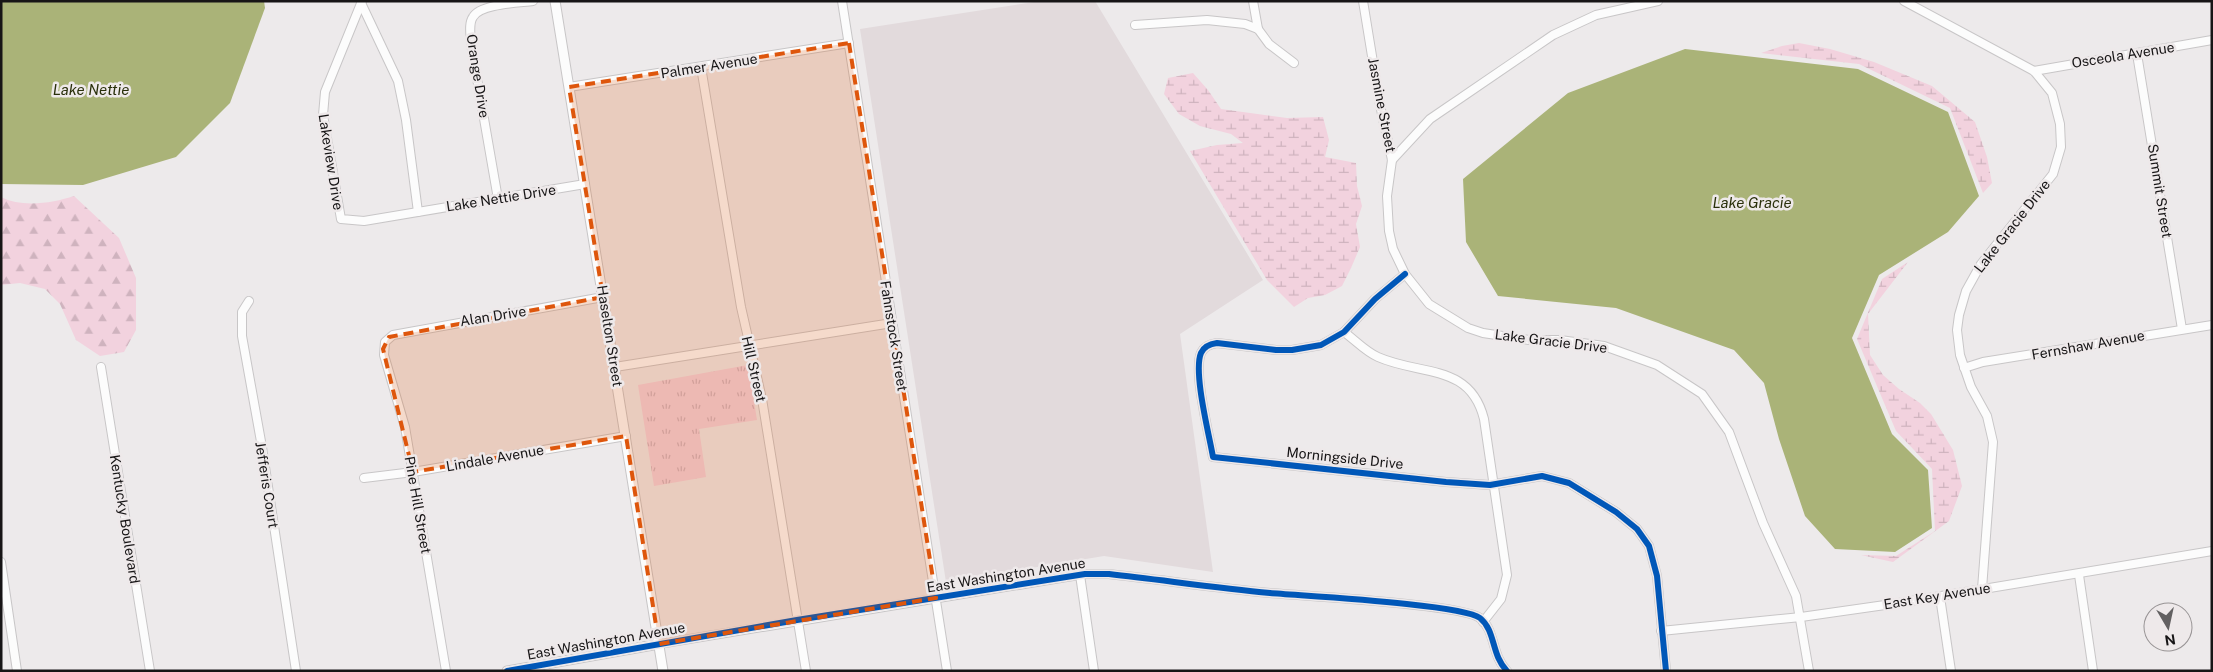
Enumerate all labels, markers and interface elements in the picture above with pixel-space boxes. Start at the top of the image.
street label: Orange Drive [463,33,493,119]
street label: Osceola Avenue [2070,39,2176,71]
street label: Palmer Avenue [659,50,759,82]
street label: Jasmine Street [1365,56,1399,154]
water label: Lake Nettie [53,81,129,98]
street label: Lakeview Drive [316,113,347,211]
street label: Summit Street [2145,143,2175,239]
street label: Lake Gracie Drive [1971,176,2053,276]
street label: Lake Nettie Drive [445,181,557,215]
water label: Lake Gracie [1712,194,1792,211]
street label: Fahnstock Street [877,280,911,392]
street label: Haselton Street [594,284,626,388]
street label: Alan Drive [459,303,527,329]
street label: Lake Gracie Drive [1494,326,1608,356]
street label: Fernshaw Avenue [2030,327,2146,363]
street label: Hill Street [739,335,769,403]
street label: Jefferis Court [252,441,282,529]
street label: Lindale Avenue [445,442,545,474]
street label: Morningside Drive [1286,444,1404,472]
street label: Kentucky Boulevard [107,453,143,585]
street label: Pine Hill Street [402,455,434,555]
street label: East Washington Avenue [926,555,1087,595]
street label: East Key Avenue [1882,580,1992,612]
north arrow [2143,602,2193,652]
street label: East Washington Avenue [526,619,686,663]
text: N [2163,631,2177,649]

